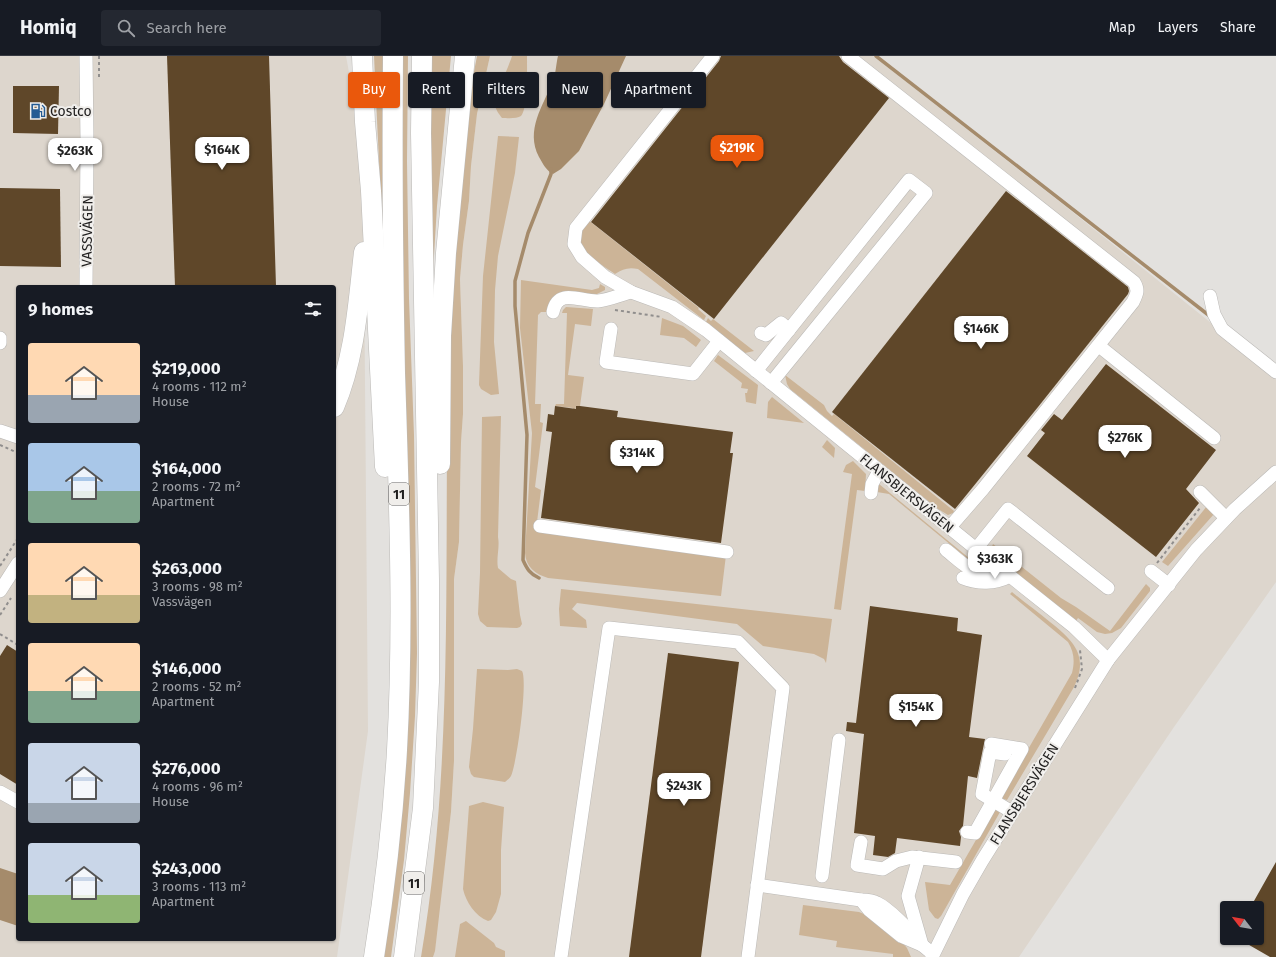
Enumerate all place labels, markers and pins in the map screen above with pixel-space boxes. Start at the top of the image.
fuel station icon: Costco [29,102,47,120]
place label: Costco [50,103,92,120]
pin: $219K [709,135,765,169]
pin: $164K [194,137,250,171]
pin: $263K [47,138,103,172]
pin: $146K [953,316,1009,350]
pin: $276K [1097,425,1153,459]
pin: $314K [609,440,665,474]
pin: $363K [967,546,1023,580]
pin: $154K [888,694,944,728]
pin: $243K [656,773,712,807]

